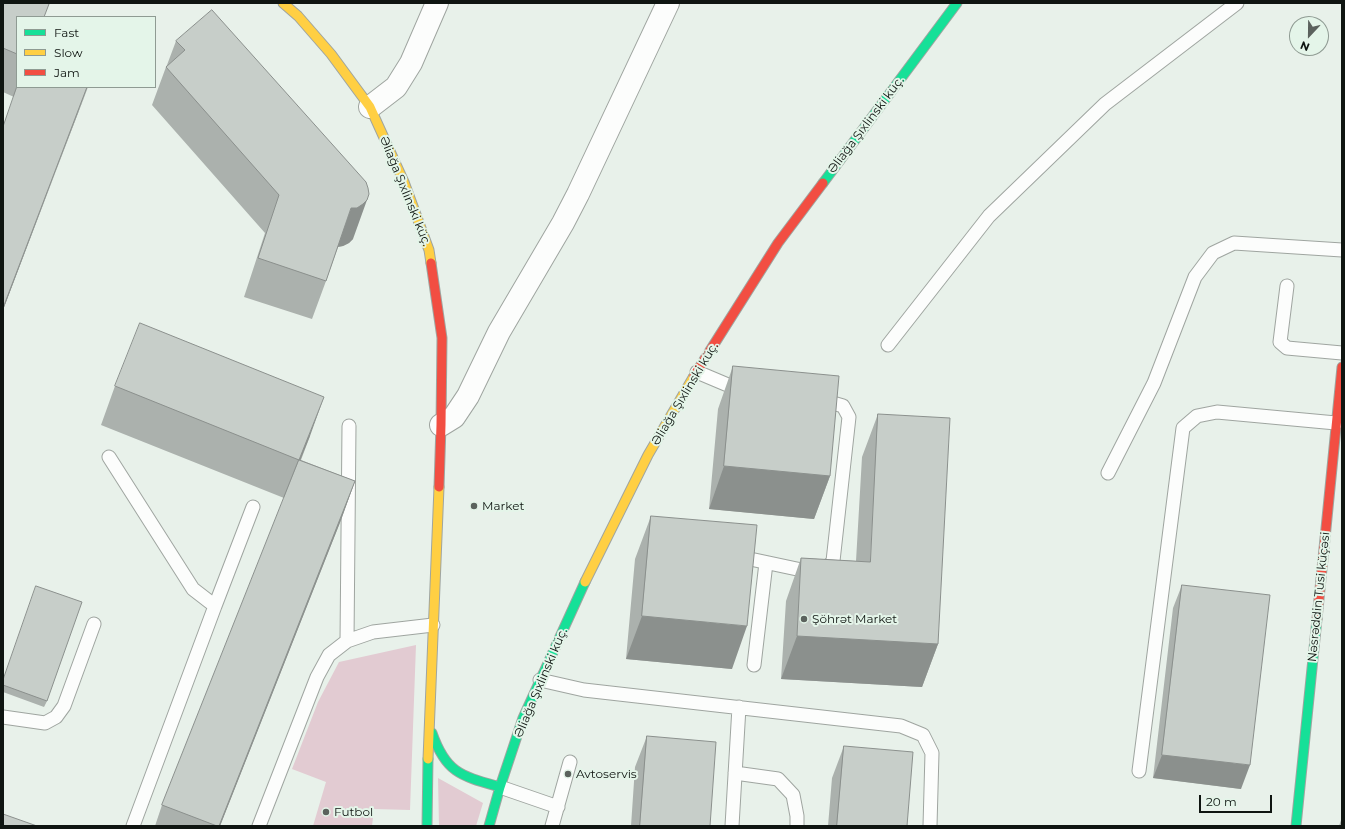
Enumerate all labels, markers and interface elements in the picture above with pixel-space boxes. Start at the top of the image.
legend [16,16,156,88]
north arrow [1289,16,1329,56]
text: Fast [54,25,79,40]
text: N [1298,38,1312,54]
text: Slow [54,45,83,60]
text: Jam [54,65,80,80]
street label: Əliağa Şıxlinski küç. [825,74,907,176]
street label: Əliağa Şıxlinski küç. [376,134,434,248]
street label: Əliağa Şıxlinski küç. [649,340,721,448]
place label: Market [482,499,524,513]
marker: Market [469,501,479,511]
street label: Nəsrəddin Tusi küçəsi [1305,531,1333,663]
place label: Şöhrət Market [812,612,897,626]
marker: Şöhrət Market [799,614,809,624]
street label: Əliağa Şıxlinski küç. [511,626,571,740]
place label: Avtoservis [576,767,637,781]
marker: Avtoservis [563,769,573,779]
scale bar [1201,787,1274,813]
text: 20 m [1206,794,1237,809]
place label: Futbol [334,805,373,819]
marker: Futbol [321,807,331,817]

